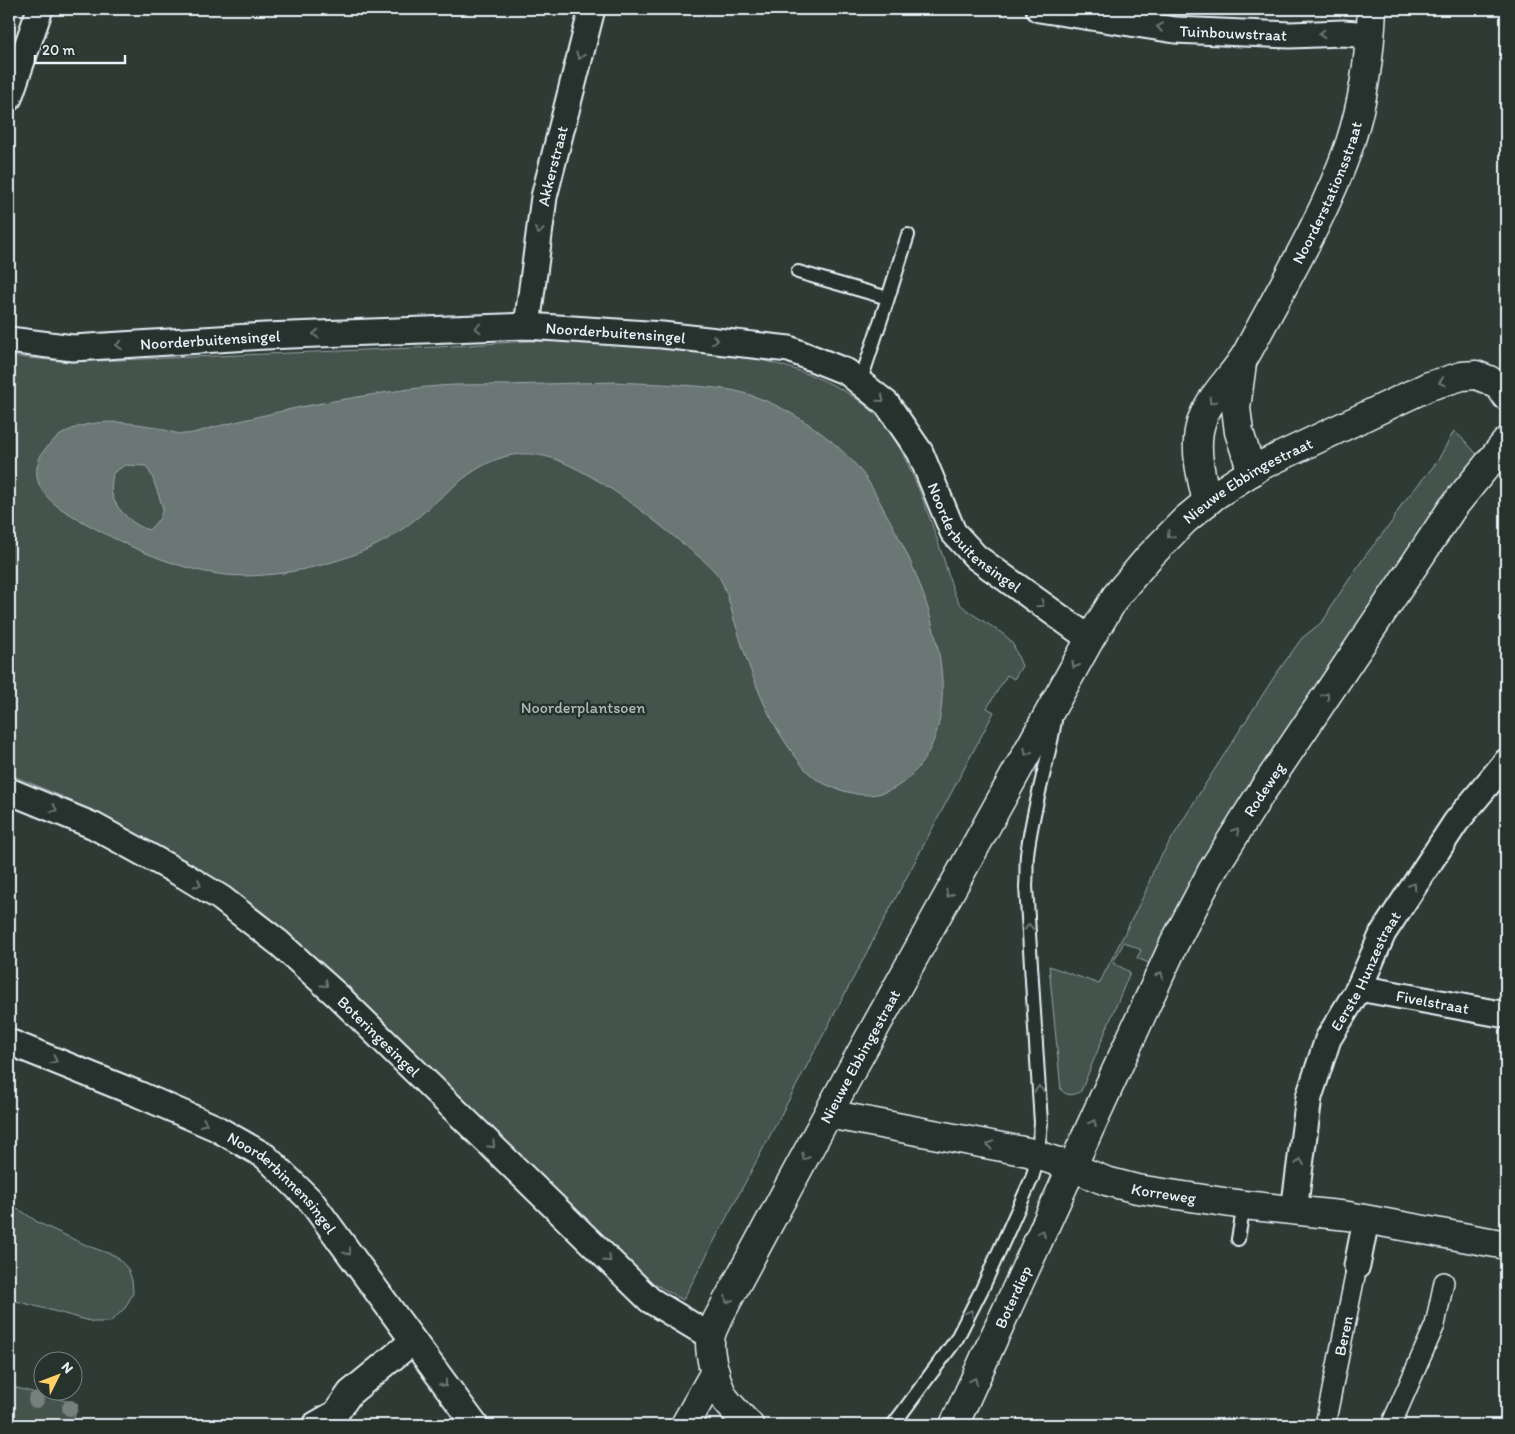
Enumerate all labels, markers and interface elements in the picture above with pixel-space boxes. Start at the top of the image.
street label: Tuinbouwstraat [1179,21,1288,44]
one-way arrow [1156,23,1164,33]
one-way arrow [1318,28,1326,39]
scale bar [35,32,125,64]
text: 20 m [42,41,76,59]
one-way arrow [575,51,585,60]
street label: Noorderstationsstraat [1288,119,1365,267]
street label: Akkerstraat [533,124,571,207]
one-way arrow [534,228,545,236]
street label: Noorderbuitensingel [545,318,687,347]
one-way arrow [474,322,482,333]
street label: Noorderbuitensingel [140,326,281,353]
one-way arrow [312,329,320,339]
one-way arrow [711,334,719,345]
one-way arrow [114,339,122,350]
one-way arrow [1438,376,1446,386]
one-way arrow [875,393,884,402]
one-way arrow [1208,396,1218,405]
street label: Nieuwe Ebbingestraat [1179,433,1315,528]
street label: Noorderbuitensingel [924,480,1025,596]
one-way arrow [1167,529,1176,538]
one-way arrow [1035,599,1044,607]
one-way arrow [1072,660,1082,669]
one-way arrow [1320,692,1329,702]
park label: Noorderplantsoen [521,698,645,717]
one-way arrow [1024,747,1034,756]
street label: Rodeweg [1239,758,1289,820]
one-way arrow [49,803,58,813]
one-way arrow [1229,828,1239,837]
one-way arrow [192,878,201,887]
one-way arrow [1407,883,1416,892]
one-way arrow [945,889,955,898]
street label: Eerste Hunzestraat [1326,907,1404,1034]
one-way arrow [1023,922,1034,930]
one-way arrow [1153,971,1164,980]
one-way arrow [320,979,329,988]
street label: Nieuwe Ebbingestraat [815,986,904,1126]
street label: Fivelstraat [1395,986,1471,1018]
street label: Boteringesingel [334,992,425,1081]
one-way arrow [49,1054,58,1064]
one-way arrow [1033,1085,1044,1093]
one-way arrow [199,1116,208,1127]
one-way arrow [1086,1119,1097,1128]
street label: Noorderbinnensingel [224,1127,341,1237]
one-way arrow [487,1139,496,1148]
one-way arrow [985,1140,994,1150]
one-way arrow [801,1152,811,1161]
one-way arrow [1294,1158,1305,1166]
street label: Korreweg [1129,1178,1198,1207]
one-way arrow [1035,1229,1046,1238]
one-way arrow [342,1246,351,1256]
one-way arrow [602,1253,611,1262]
street label: Boterdiep [990,1262,1035,1331]
one-way arrow [724,1295,734,1304]
one-way arrow [964,1309,974,1318]
street label: Beren [1330,1314,1356,1358]
north arrow [32,1352,82,1402]
text: N [58,1358,77,1377]
one-way arrow [968,1377,978,1386]
one-way arrow [438,1378,447,1387]

